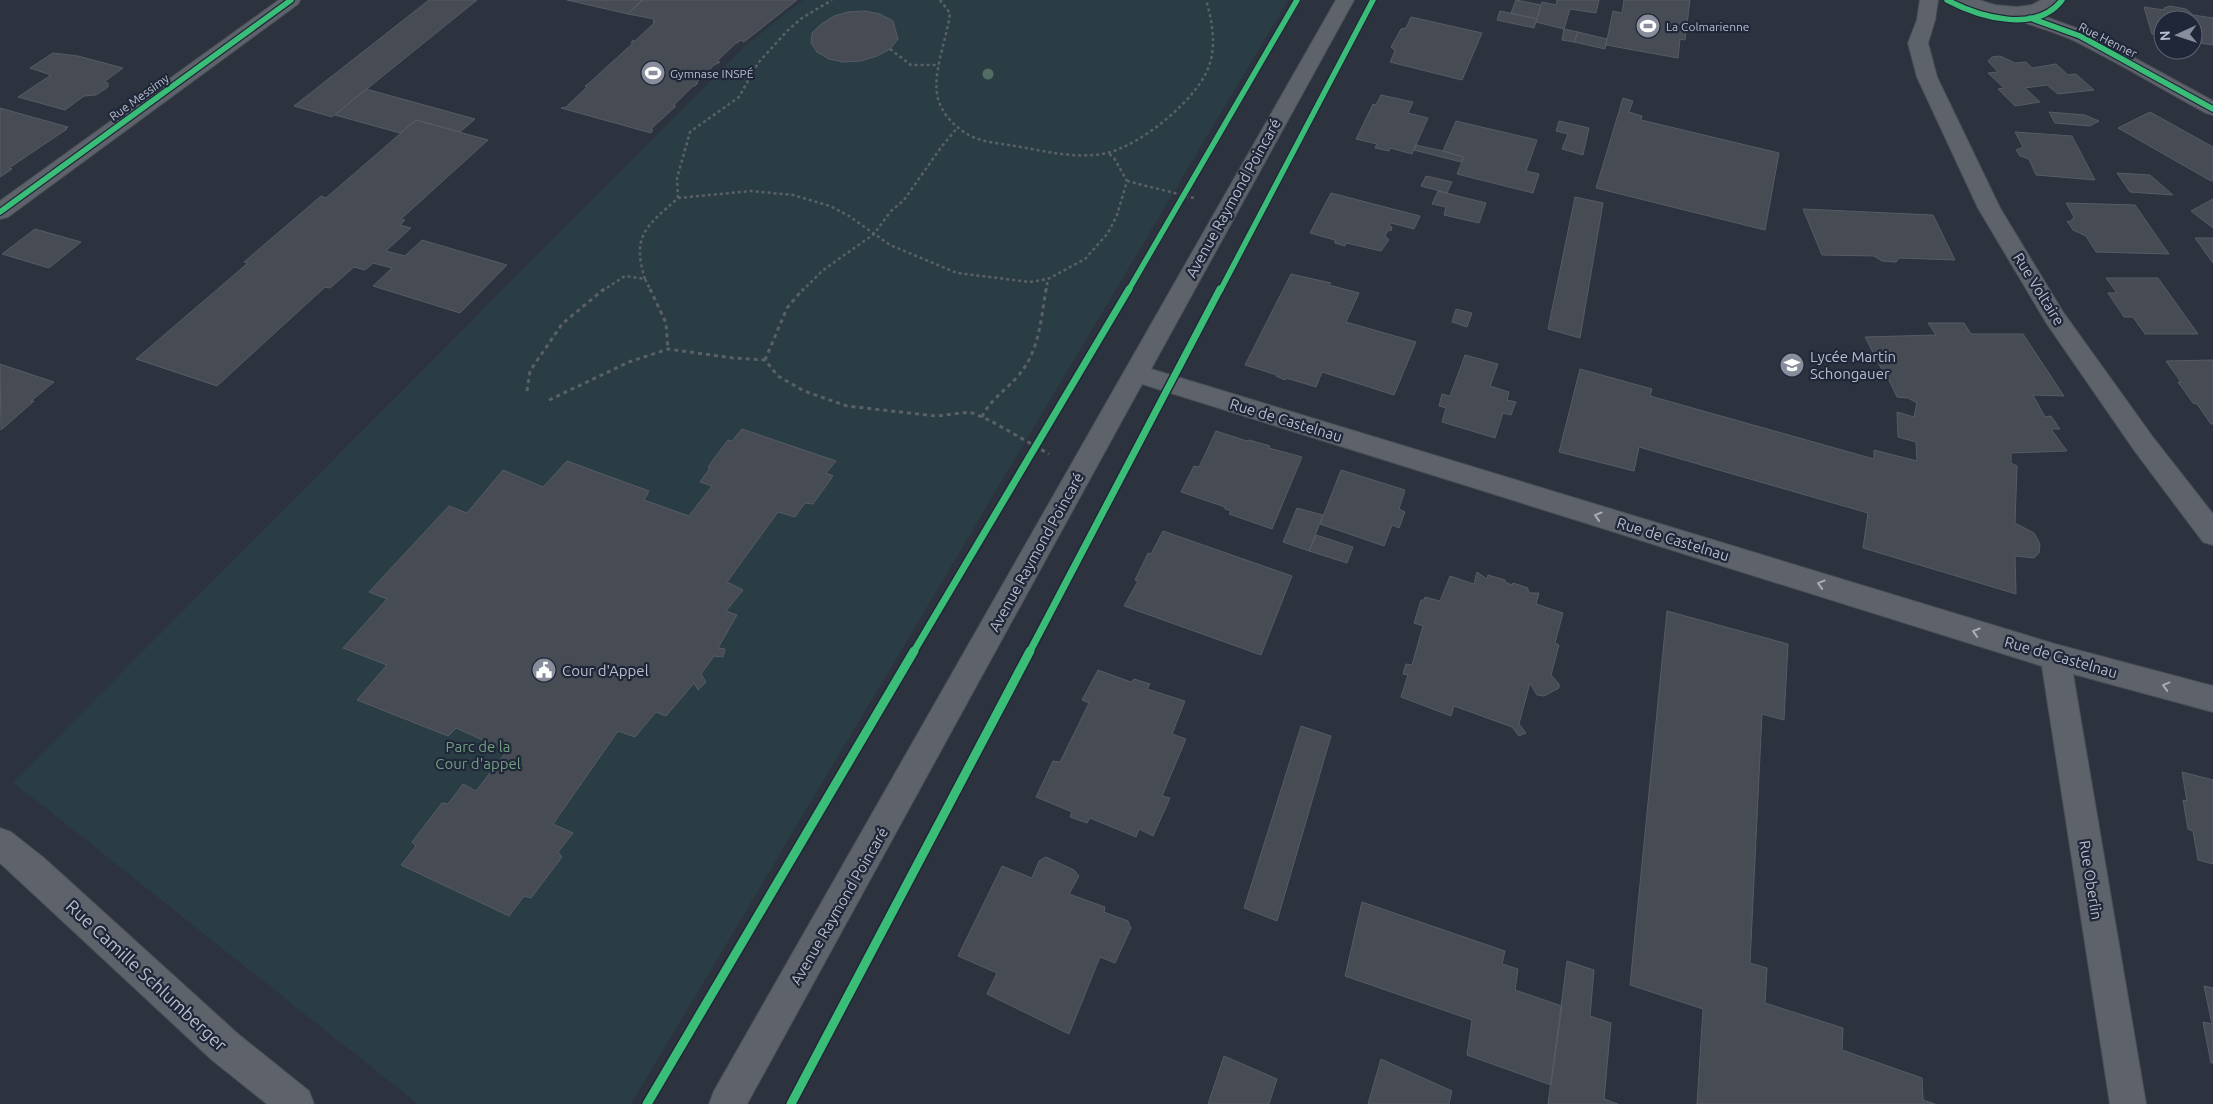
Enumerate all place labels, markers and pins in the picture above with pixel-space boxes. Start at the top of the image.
sports icon: La Colmarienne [1635,13,1661,39]
place label: La Colmarienne [1666,20,1750,33]
sports icon: Gymnase INSPÉ [640,60,666,86]
place label: Gymnase INSPÉ [670,67,754,80]
place label: Lycée Martin Schongauer [1810,348,1896,382]
school or university icon: Lycée Martin Schongauer [1779,352,1805,378]
public building icon: Cour d'Appel [531,657,557,683]
place label: Cour d'Appel [562,662,649,679]

